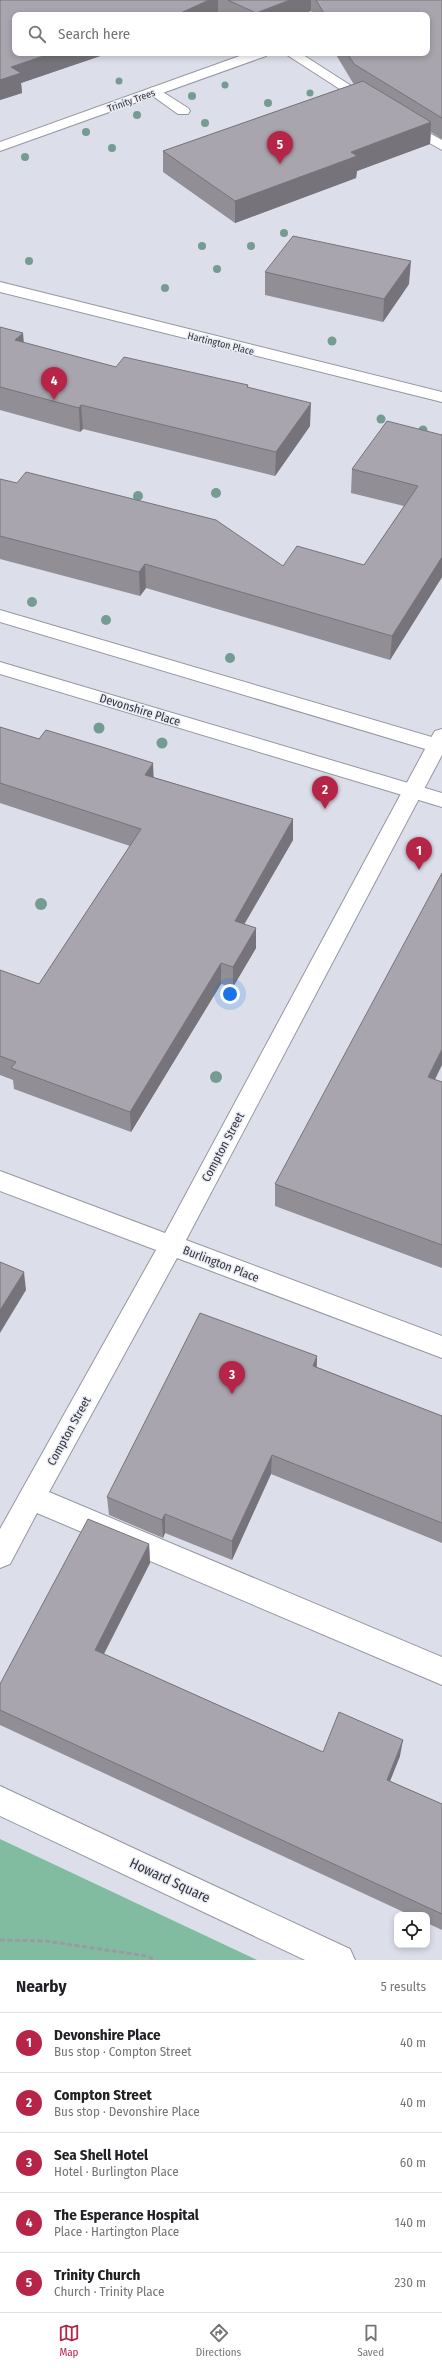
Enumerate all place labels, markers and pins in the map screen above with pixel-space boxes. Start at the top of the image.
pin: 5 [267,131,293,164]
pin: 4 [41,367,67,400]
pin: 2 [312,776,338,809]
pin: 1 [406,837,432,870]
pin: 3 [219,1361,245,1394]

